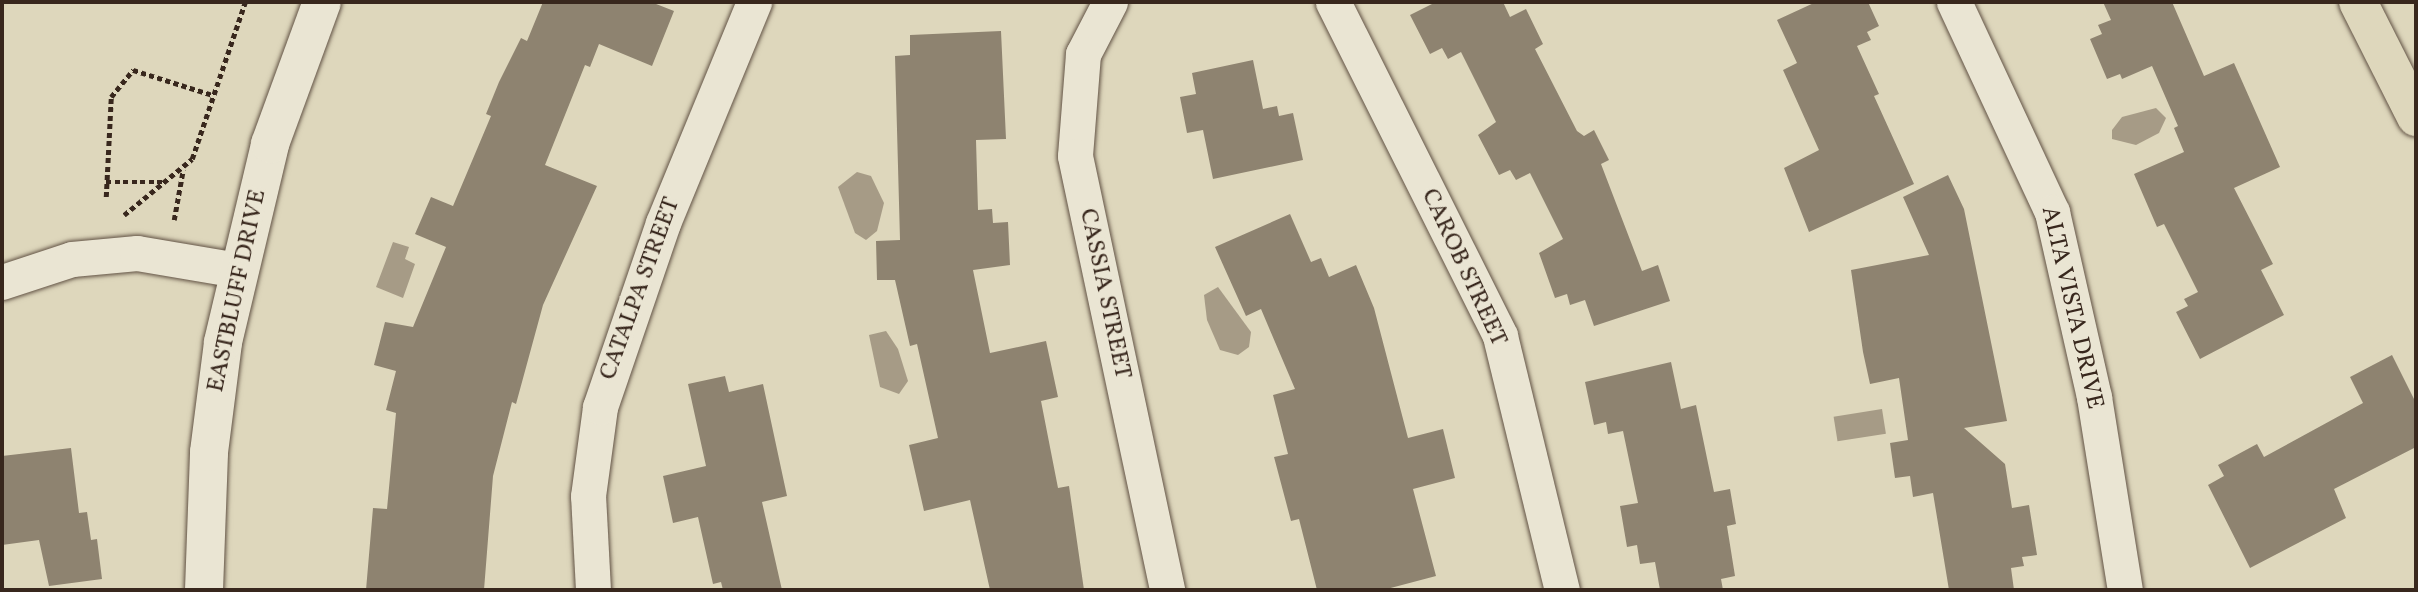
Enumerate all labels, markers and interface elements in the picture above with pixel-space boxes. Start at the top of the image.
street label: CAROB STREET [1414,185,1512,351]
street label: EASTBLUFF DRIVE [202,187,274,395]
street label: CATALPA STREET [595,194,687,384]
street label: ALTA VISTA DRIVE [2034,203,2108,413]
street label: CASSIA STREET [1072,206,1136,382]

